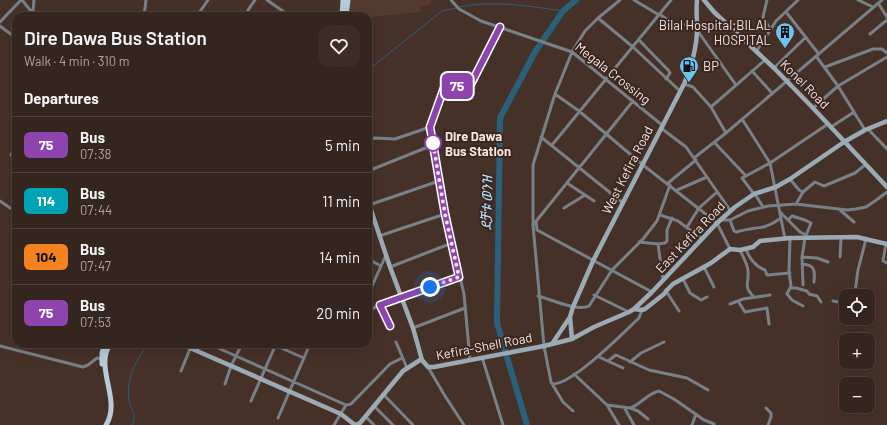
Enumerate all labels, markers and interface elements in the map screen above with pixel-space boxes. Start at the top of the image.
place label: Bilal Hospital;BILAL HOSPITAL [659,17,771,48]
building icon: Bilal Hospital;BILAL HOSPITAL [774,21,796,49]
button: heart [318,25,360,67]
text: Dire Dawa Bus Station [24,26,207,49]
street label: Megala Crossing [572,39,654,107]
text: Walk · 4 min · 310 m [24,53,130,69]
fuel station icon: BP [678,55,700,83]
street label: Konel Road [777,56,833,112]
place label: BP [703,58,719,74]
line badge: 75 [439,73,475,99]
text: 75 [450,77,464,94]
text: Departures [24,89,99,107]
street label: West Kefira Road [598,123,656,217]
text: Bus [80,128,105,146]
place label: Dire Dawa Bus Station [445,128,511,159]
marker: Dire Dawa Bus Station [424,134,442,152]
text: 75 [39,136,53,153]
text: 5 min [325,136,360,154]
text: 07:38 [80,146,111,162]
water label: ደቻቱ ወንዝ [478,174,496,230]
text: Bus [80,184,105,202]
text: 114 [37,192,55,209]
text: 11 min [322,192,360,210]
street label: East Kefira Road [652,198,728,276]
text: 07:44 [80,202,112,218]
text: Bus [80,240,105,258]
text: 104 [35,248,57,265]
text: 14 min [319,248,360,266]
text: 07:47 [80,258,111,274]
your location [420,277,440,297]
map controls [839,289,875,413]
button: locate [839,289,875,325]
text: Bus [80,296,105,314]
text: 75 [39,304,53,321]
text: 20 min [316,304,360,322]
text: 07:53 [80,314,111,330]
street label: Kefira-Shell Road [434,329,534,363]
button: + [839,333,875,369]
button: − [839,377,875,413]

